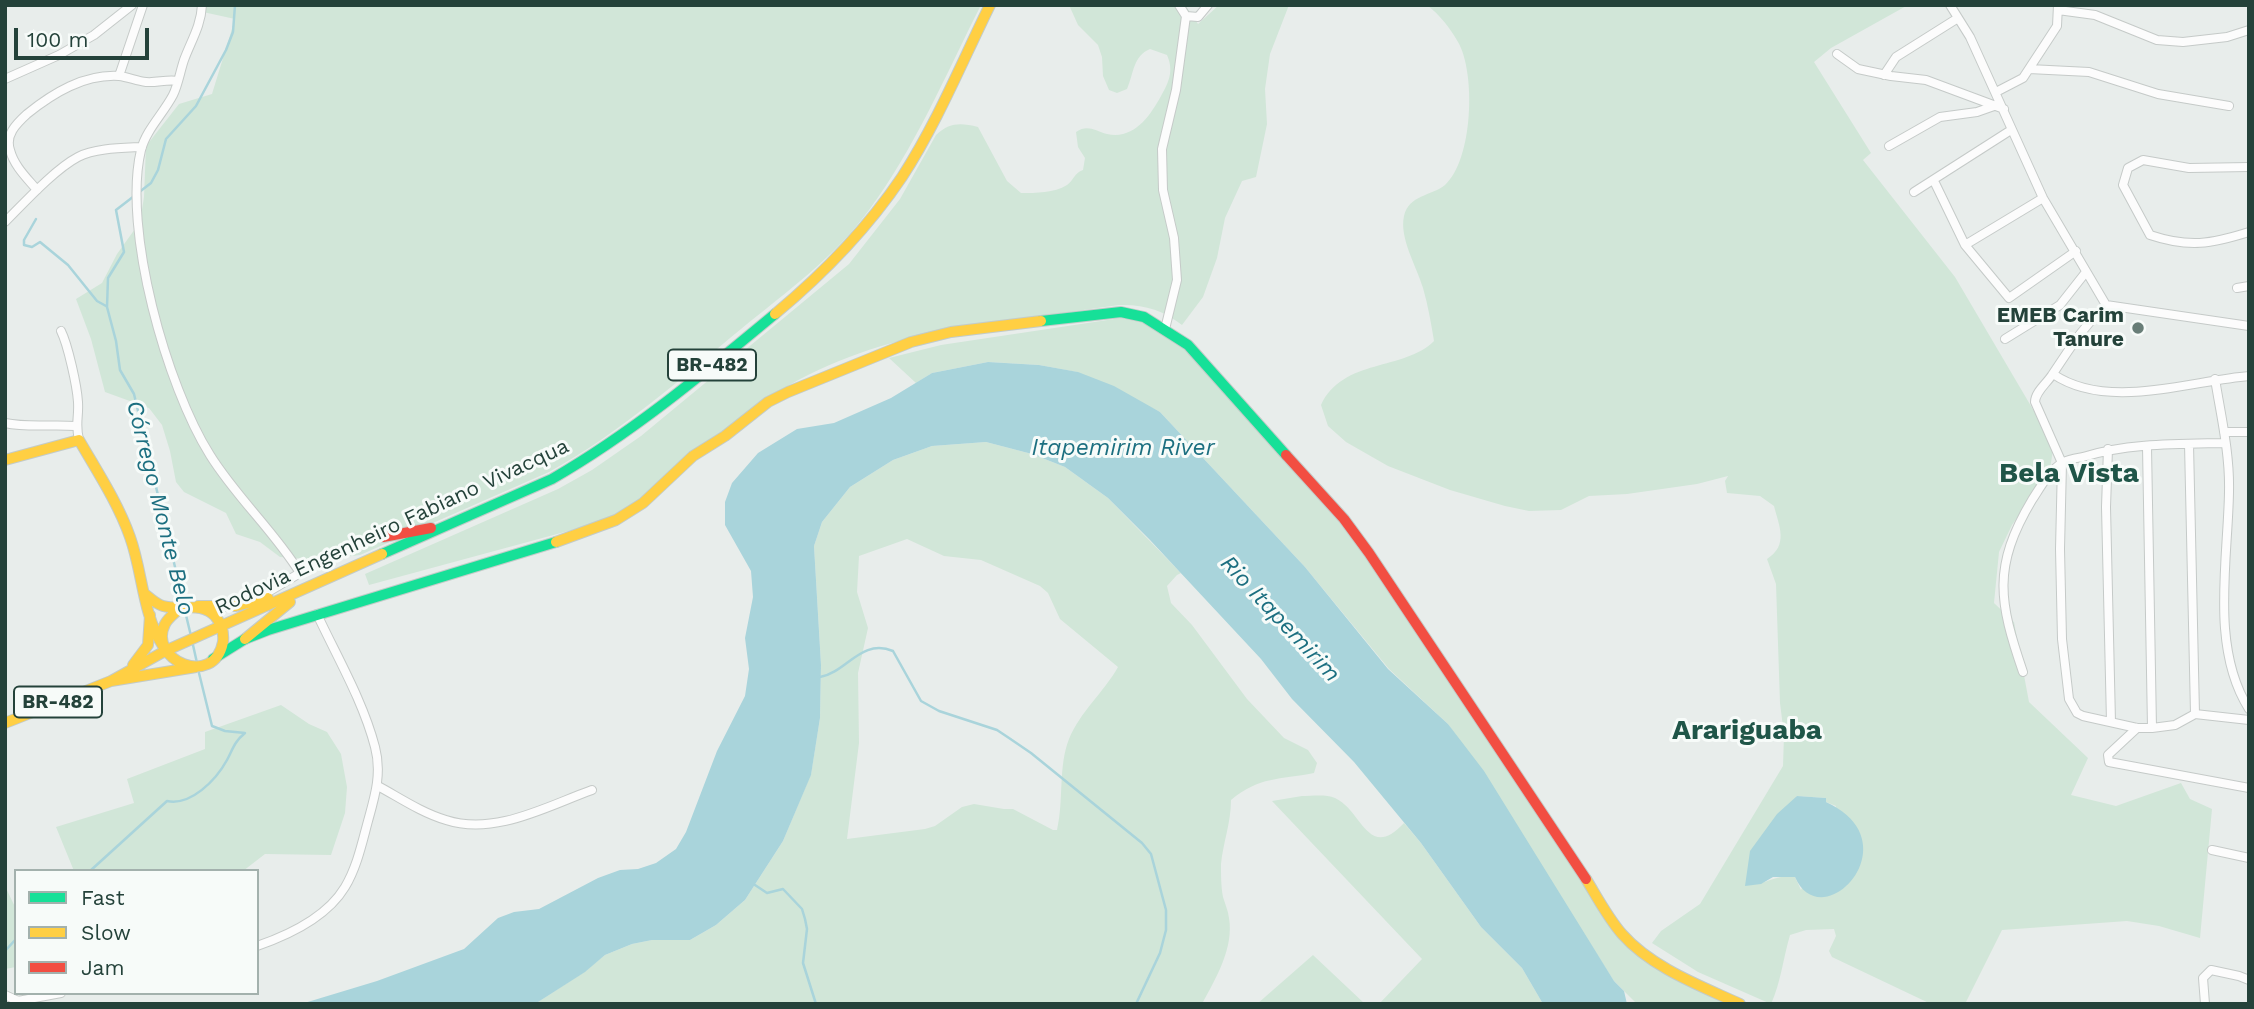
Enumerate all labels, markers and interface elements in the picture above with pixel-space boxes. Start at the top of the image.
scale bar [18,14,152,58]
text: 100 m [27,27,89,52]
place label: EMEB Carim Tanure [1997,303,2124,353]
marker: EMEB Carim Tanure [2130,320,2146,336]
road number: BR-482 [668,350,756,380]
water label: Córrego Monte Belo [120,398,200,618]
street label: Rodovia Engenheiro Fabiano Vivacqua [211,434,573,620]
water label: Itapemirim River [1031,434,1215,462]
district label: Bela Vista [1999,457,2139,491]
water label: Rio Itapemirim [1214,550,1346,688]
road number: BR-482 [14,687,102,718]
district label: Arariguaba [1672,714,1822,748]
legend [14,869,259,995]
text: Fast [81,885,125,910]
text: Slow [81,920,131,945]
text: Jam [81,955,124,980]

